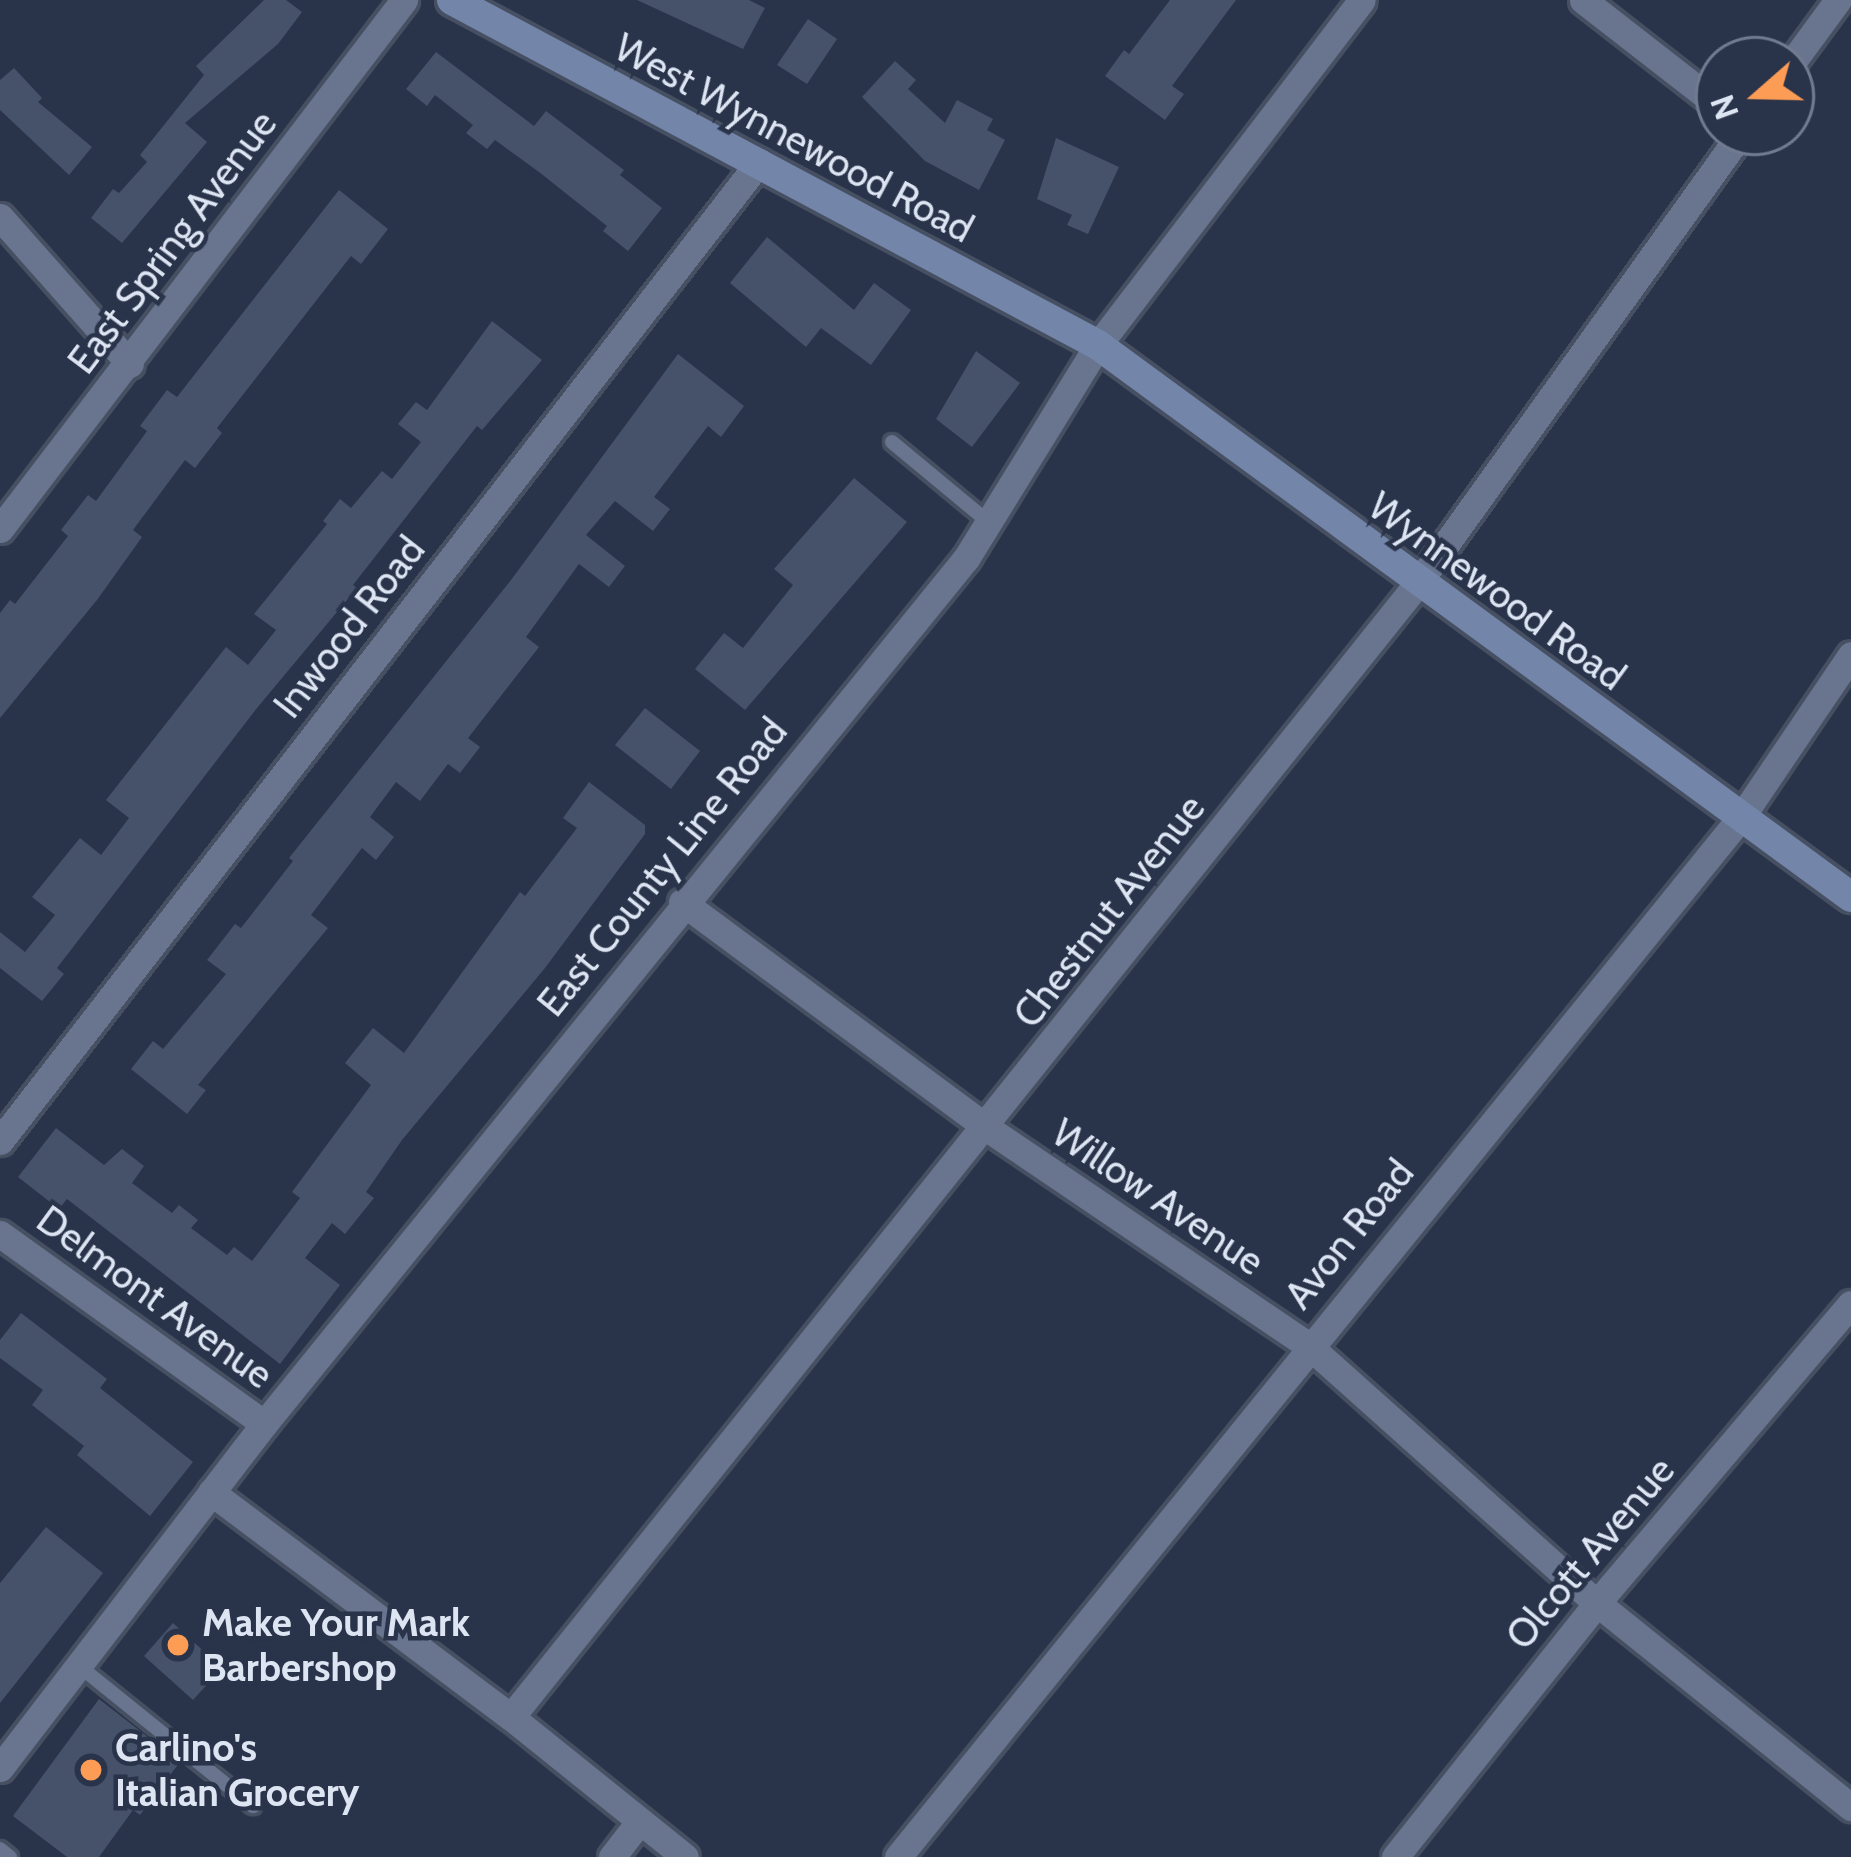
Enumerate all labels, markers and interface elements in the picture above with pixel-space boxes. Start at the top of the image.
street label: West Wynnewood Road [607,24,981,252]
north arrow [1695,36,1815,156]
text: N [1701,89,1747,125]
street label: East Spring Avenue [58,101,286,383]
street label: Wynnewood Road [1360,482,1634,700]
street label: Inwood Road [264,527,434,727]
street label: East County Line Road [527,709,797,1025]
street label: Chestnut Avenue [1004,785,1214,1037]
street label: Willow Avenue [1043,1109,1273,1285]
street label: Avon Road [1275,1150,1423,1318]
street label: Delmont Avenue [28,1196,282,1398]
street label: Olcott Avenue [1496,1448,1684,1658]
place label: Make Your Mark Barbershop [202,1600,470,1691]
marker: Make Your Mark Barbershop [165,1632,191,1658]
place label: Carlino's Italian Grocery [115,1725,360,1816]
marker: Carlino's Italian Grocery [78,1757,104,1783]

